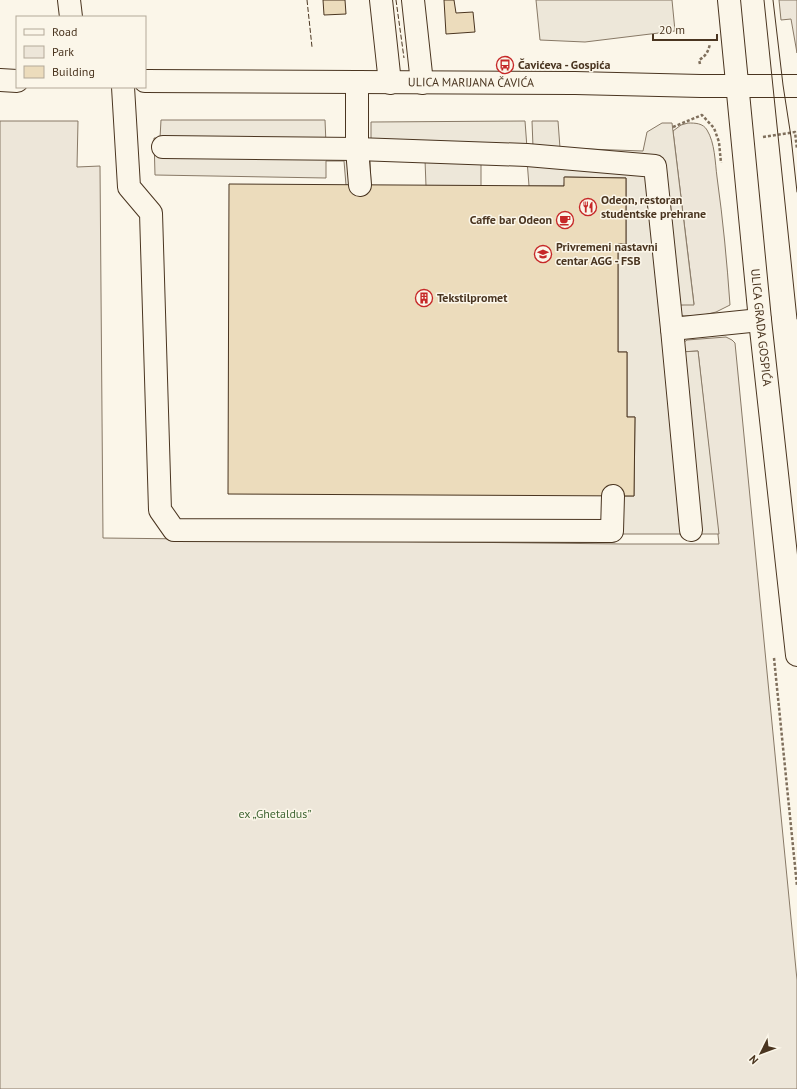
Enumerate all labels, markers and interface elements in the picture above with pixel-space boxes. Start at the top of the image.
legend [16,16,146,88]
scale bar [653,16,717,42]
text: 20 m [659,22,685,37]
text: Road [52,24,77,39]
text: Park [52,44,74,59]
bus stop icon: Čavićeva - Gospića [495,55,515,75]
place label: Čavićeva - Gospića [518,57,611,72]
text: Building [52,64,95,79]
street label: ULICA MARIJANA ČAVIĆA [408,74,534,90]
place label: Odeon, restoran studentske prehrane [601,192,706,221]
restaurant icon: Odeon, restoran studentske prehrane [578,197,598,217]
cafe icon: Caffe bar Odeon [555,210,575,230]
place label: Caffe bar Odeon [470,212,552,227]
place label: Privremeni nastavni centar AGG - FSB [556,239,658,268]
school or university icon: Privremeni nastavni centar AGG - FSB [533,244,553,264]
street label: ULICA GRADA GOSPIĆA [748,268,775,387]
building icon: Tekstilpromet [414,288,434,308]
place label: Tekstilpromet [437,290,508,305]
park label: ex „Ghetaldus” [239,806,311,821]
north arrow [741,1033,781,1073]
text: N [746,1052,761,1067]

